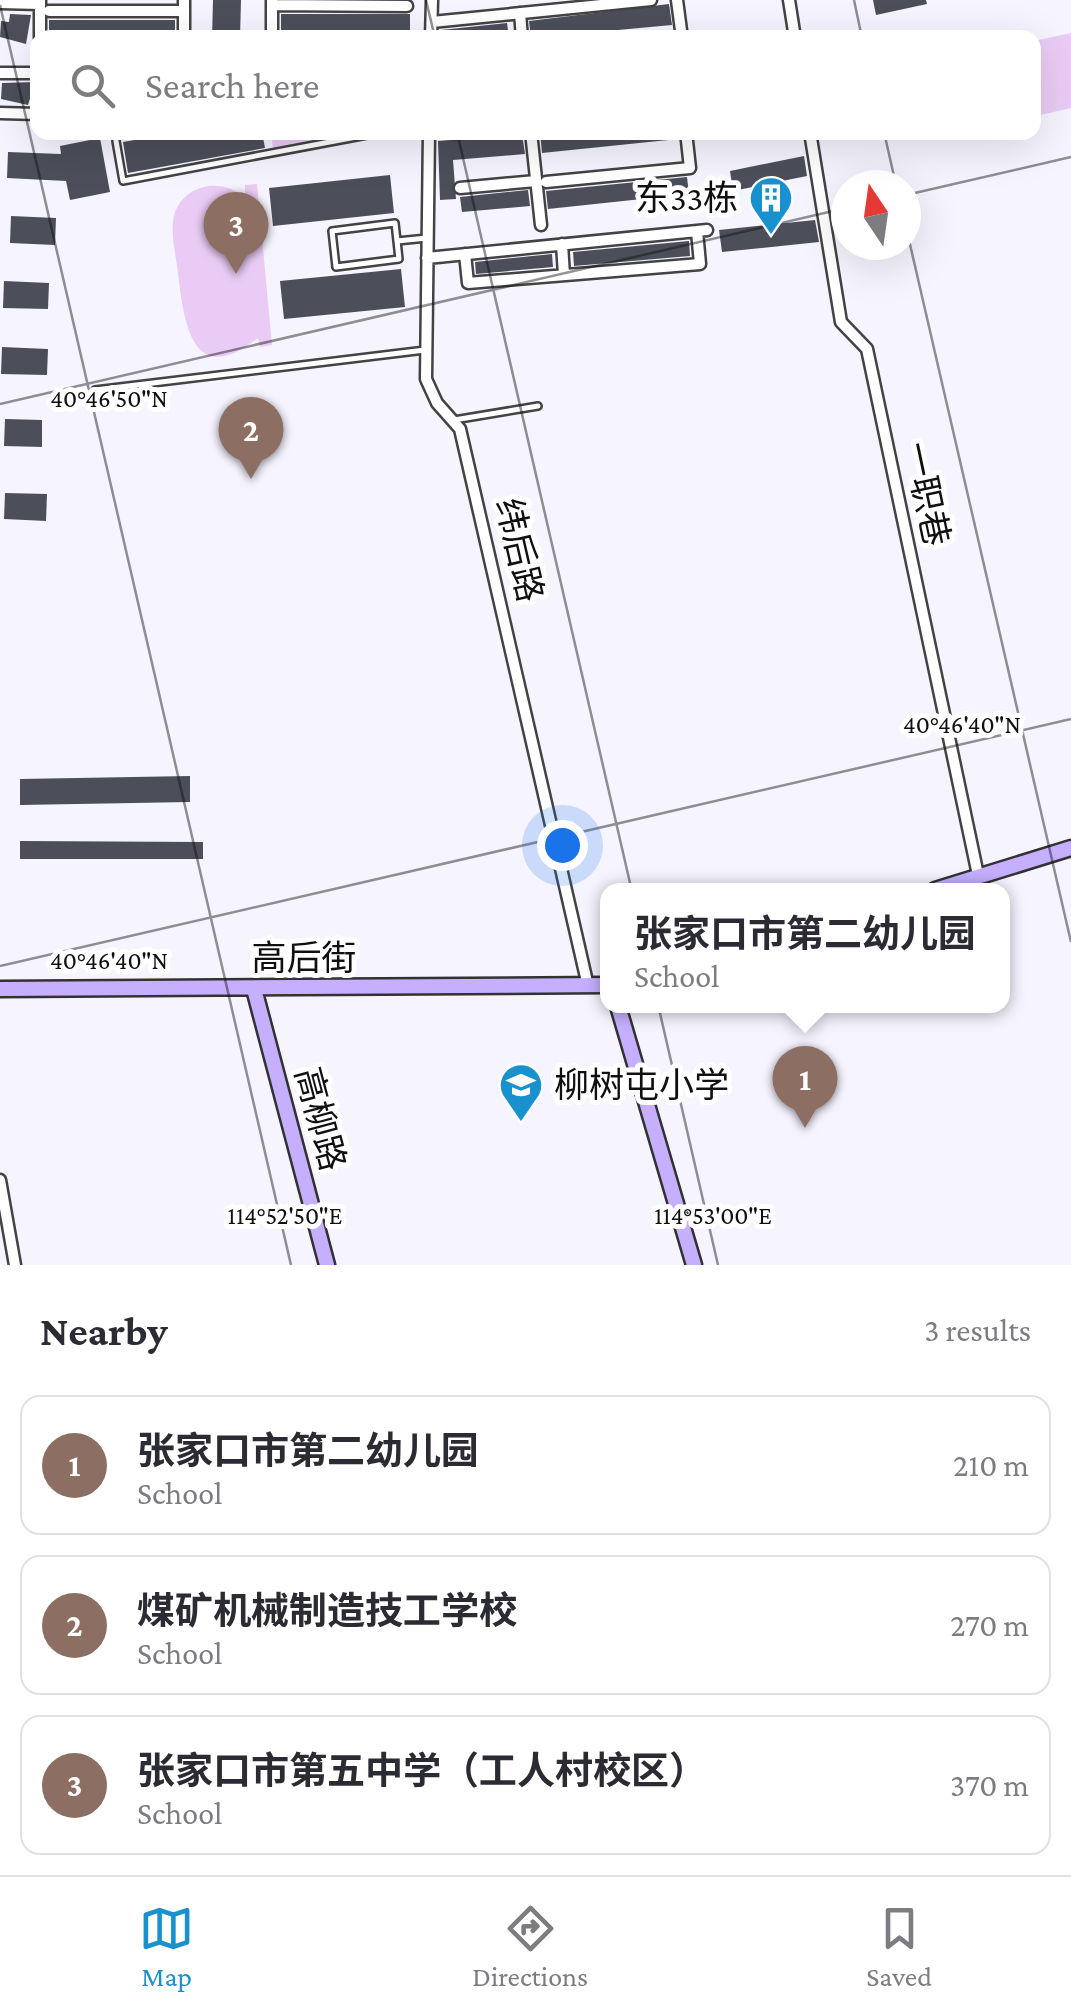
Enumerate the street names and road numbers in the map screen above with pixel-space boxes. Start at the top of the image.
street label: 一职巷 [896,439,956,549]
street label: 纬后路 [488,494,550,606]
street label: 高后街 [251,939,357,978]
street label: 高柳路 [288,1063,352,1175]

